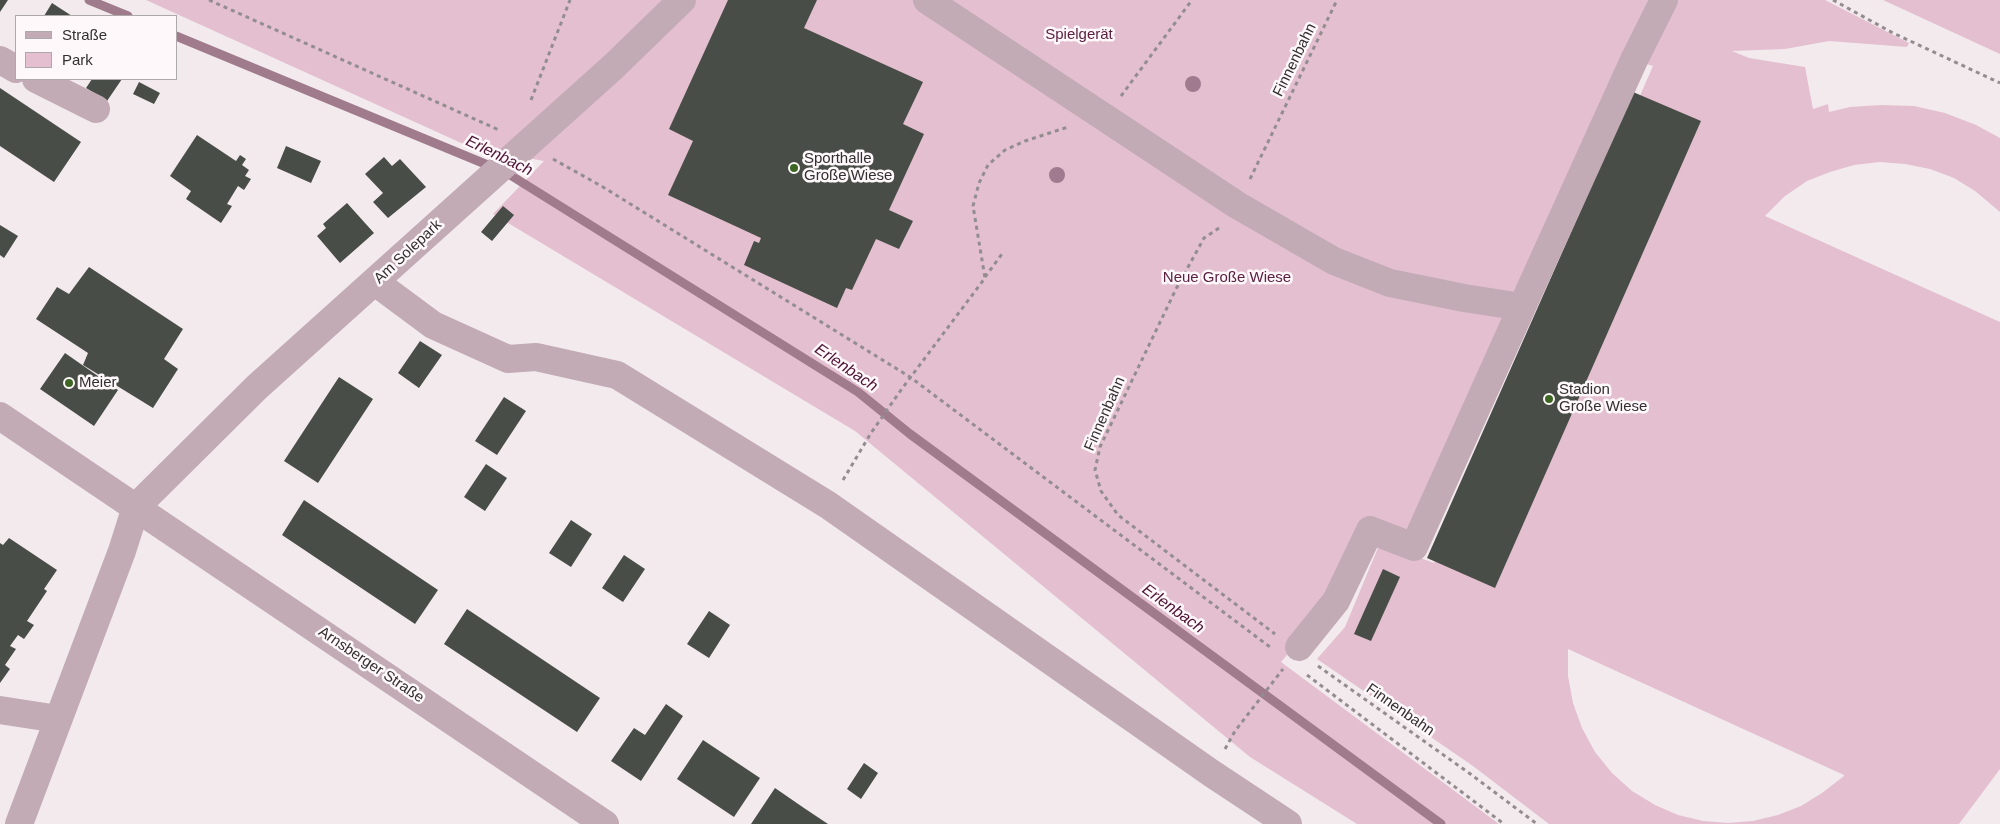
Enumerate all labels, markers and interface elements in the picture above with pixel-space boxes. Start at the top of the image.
legend [15,15,178,80]
street label: Finnenbahn [1270,20,1320,100]
text: Straße [62,26,107,43]
park label: Spielgerät [1045,26,1113,44]
text: Park [62,51,93,68]
water label: Erlenbach [462,132,536,180]
place label: Sporthalle Große Wiese [804,150,892,185]
marker: Sporthalle Große Wiese [788,162,800,174]
street label: Am Solepark [370,216,446,288]
park label: Neue Große Wiese [1163,269,1291,287]
water label: Erlenbach [811,340,881,396]
place label: Meier [79,374,117,392]
street label: Finnenbahn [1081,374,1129,454]
marker: Meier [63,377,75,389]
place label: Stadion Große Wiese [1559,381,1647,416]
marker: Stadion Große Wiese [1543,393,1555,405]
water label: Erlenbach [1138,580,1208,638]
street label: Arnsberger Straße [315,623,427,707]
street label: Finnenbahn [1362,680,1438,740]

